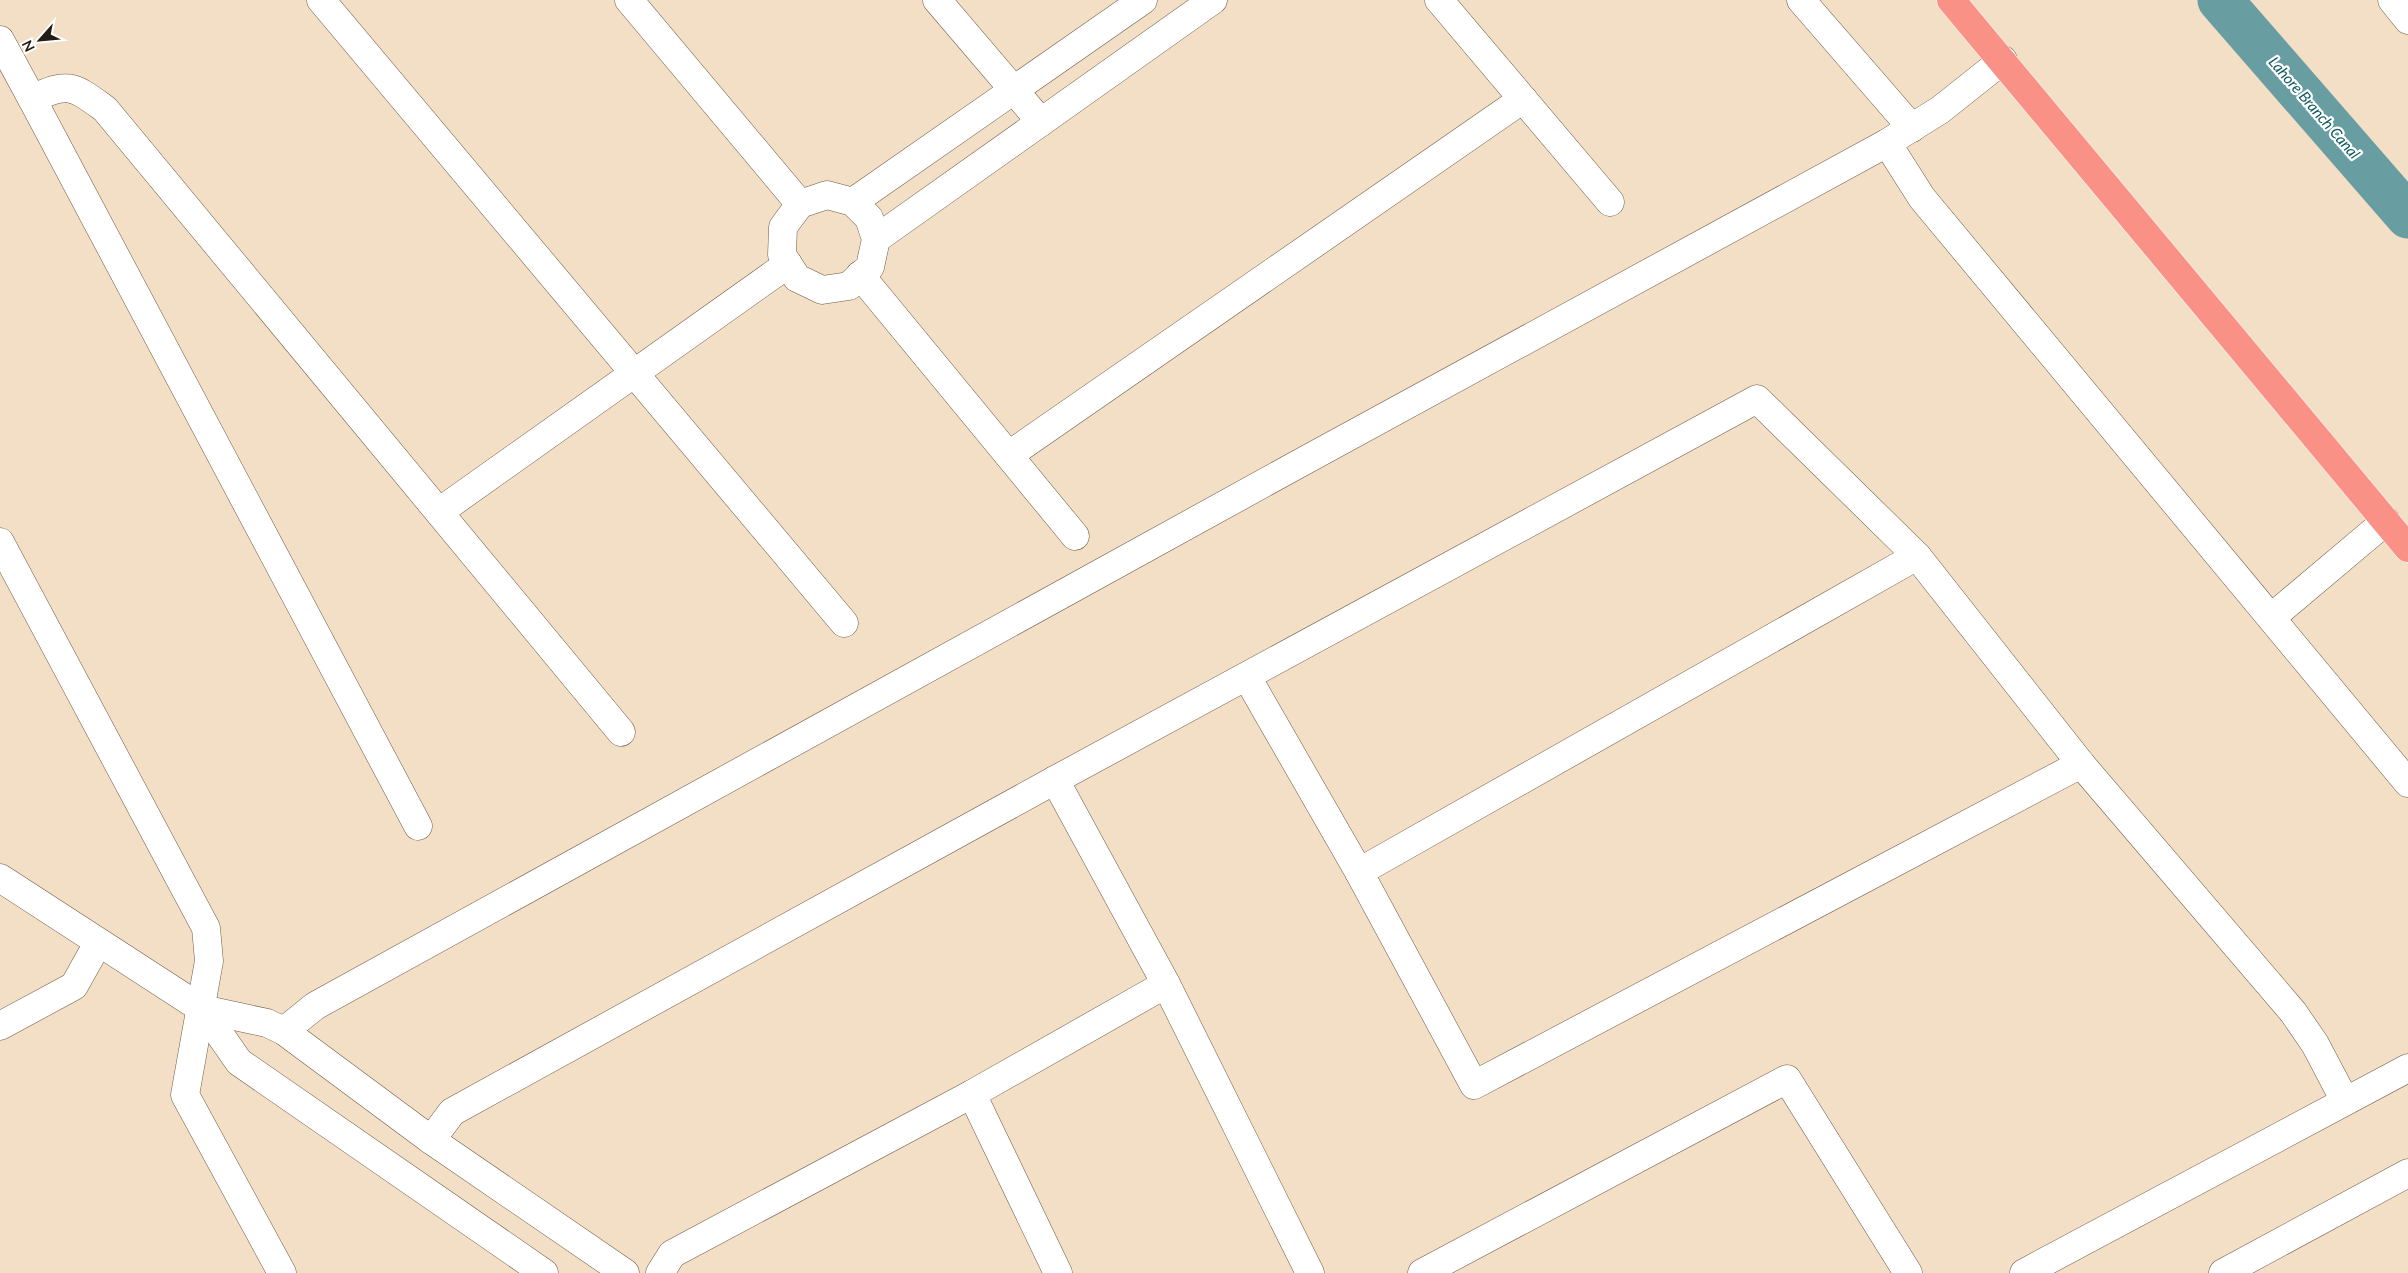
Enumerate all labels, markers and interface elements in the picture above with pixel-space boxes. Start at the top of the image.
north arrow [15,15,65,65]
text: N [18,37,38,55]
water label: Lahore Branch Canal [2266,53,2364,162]

